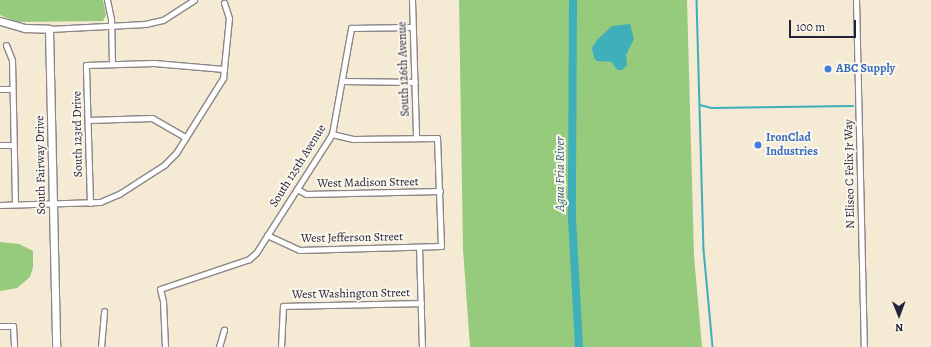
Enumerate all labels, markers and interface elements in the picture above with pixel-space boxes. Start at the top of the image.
scale bar [791,12,858,38]
text: 100 m [796,19,825,35]
street label: South 126th Avenue [395,21,413,117]
place label: ABC Supply [836,62,895,76]
marker: ABC Supply [823,64,833,74]
street label: South 123rd Drive [70,91,86,177]
street label: South Fairway Drive [33,115,49,215]
street label: N Eliseo C Felix Jr Way [842,119,858,229]
street label: South 125th Avenue [267,122,329,210]
place label: IronClad Industries [766,131,818,159]
water label: Agua Fria River [552,136,568,212]
marker: IronClad Industries [753,140,763,150]
street label: West Madison Street [317,175,419,191]
street label: West Jefferson Street [301,230,403,246]
street label: West Washington Street [292,286,410,302]
north arrow [879,295,919,335]
text: N [895,320,903,335]

